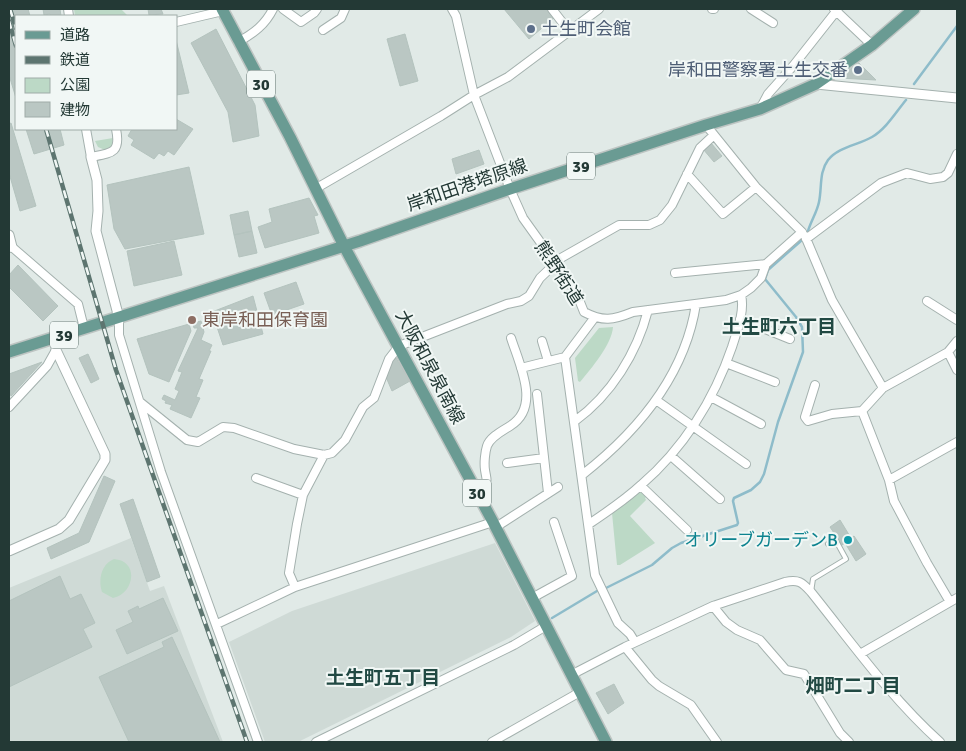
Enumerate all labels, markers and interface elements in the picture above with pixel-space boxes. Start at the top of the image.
legend [15,15,178,130]
place label: 土生町会館 [541,18,631,40]
marker: 土生町会館 [525,23,537,35]
text: 道路 [60,26,90,44]
text: 鉄道 [60,51,90,69]
place label: 岸和田警察署土生交番 [668,59,848,81]
marker: 岸和田警察署土生交番 [852,64,864,76]
road number: 30 [247,70,275,98]
text: 公園 [60,76,90,94]
text: 建物 [60,101,90,119]
road number: 39 [567,153,595,180]
street label: 岸和田港塔原線 [404,154,530,216]
street label: 熊野街道 [530,237,588,309]
street label: 大阪和泉泉南線 [391,306,469,428]
place label: 東岸和田保育園 [202,309,328,331]
marker: 東岸和田保育園 [186,314,198,326]
district label: 土生町六丁目 [722,315,836,339]
road number: 39 [50,322,78,348]
road number: 30 [463,479,491,506]
place label: オリーブガーデンB [684,529,838,551]
marker: オリーブガーデンB [842,534,854,546]
district label: 土生町五丁目 [326,666,440,690]
district label: 畑町二丁目 [805,674,901,698]

